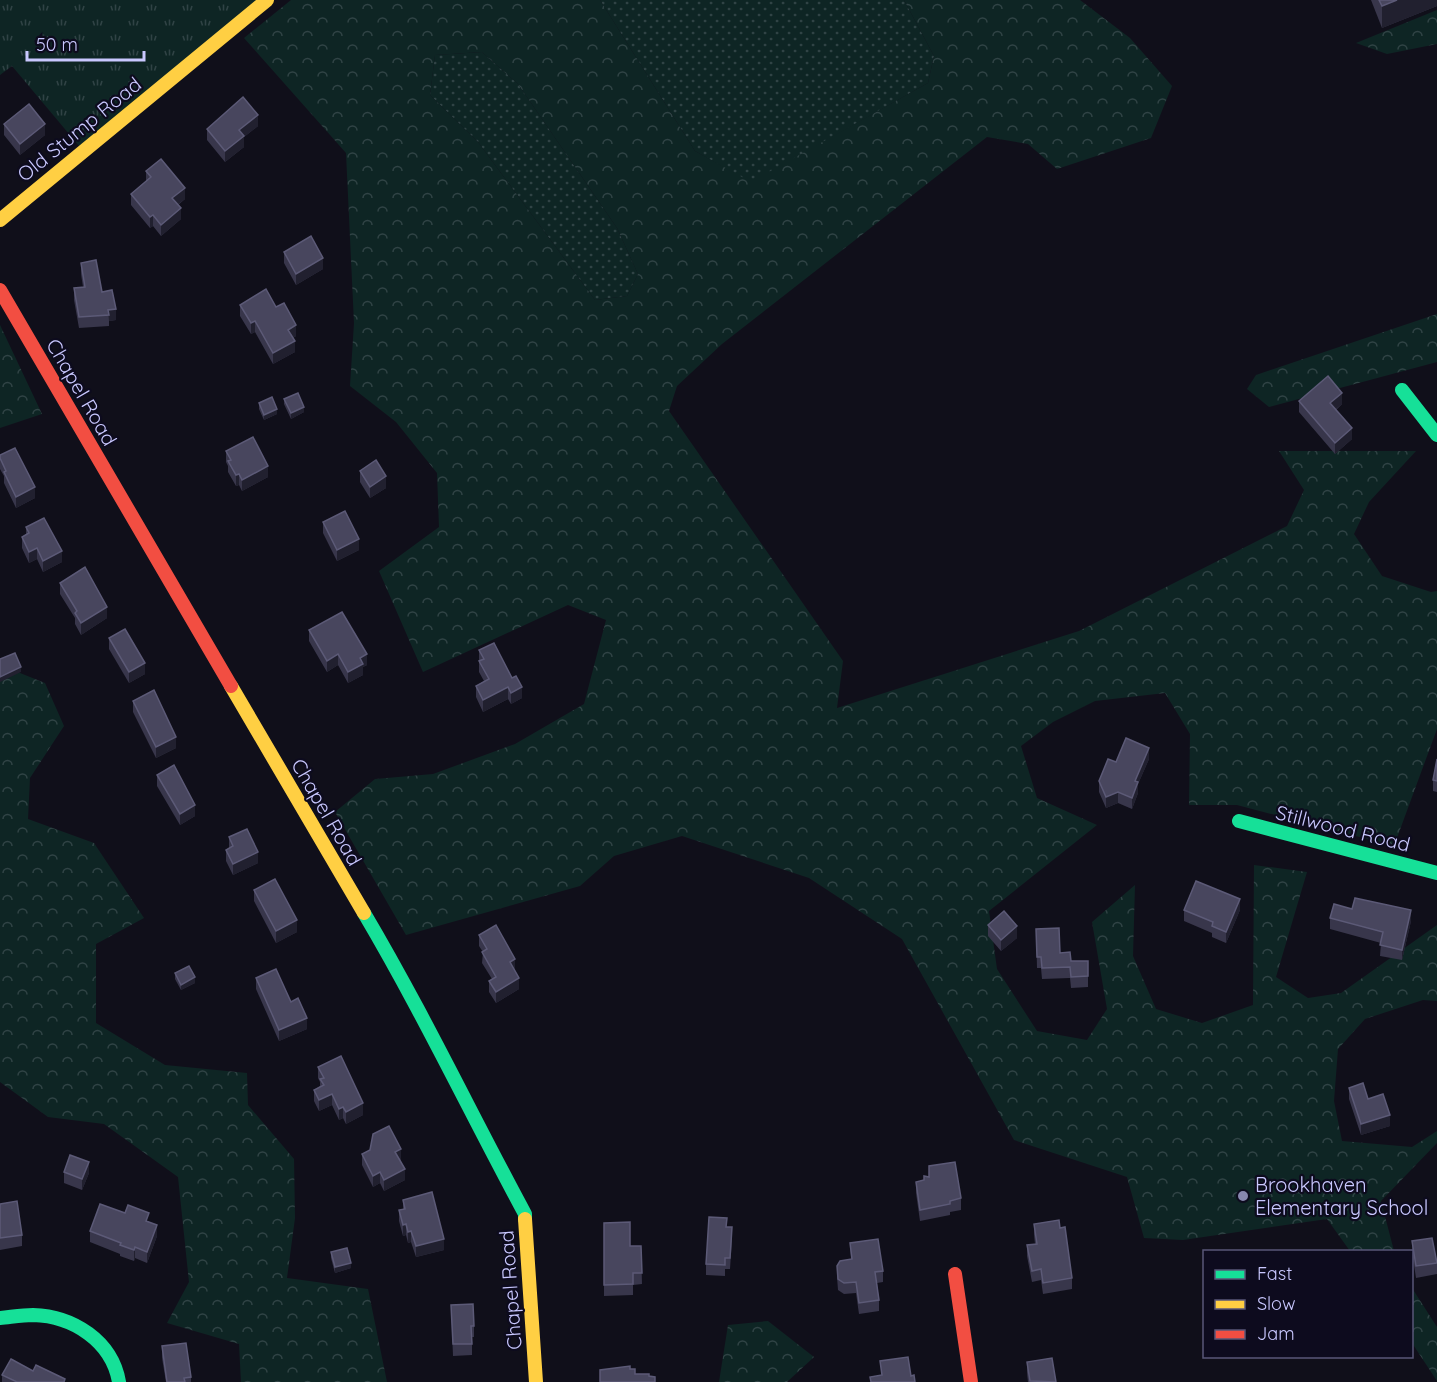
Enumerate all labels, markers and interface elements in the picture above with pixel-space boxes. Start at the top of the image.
scale bar [27,24,144,62]
text: 50 m [36,33,78,56]
street label: Old Stump Road [12,71,146,187]
street label: Chapel Road [41,334,123,450]
street label: Chapel Road [286,754,368,870]
street label: Stillwood Road [1273,799,1413,857]
place label: Brookhaven Elementary School [1255,1172,1428,1220]
marker: Brookhaven Elementary School [1236,1189,1250,1203]
street label: Chapel Road [493,1229,527,1351]
legend [1203,1250,1413,1358]
text: Fast [1257,1262,1292,1285]
text: Slow [1257,1292,1295,1315]
text: Jam [1257,1322,1295,1345]

